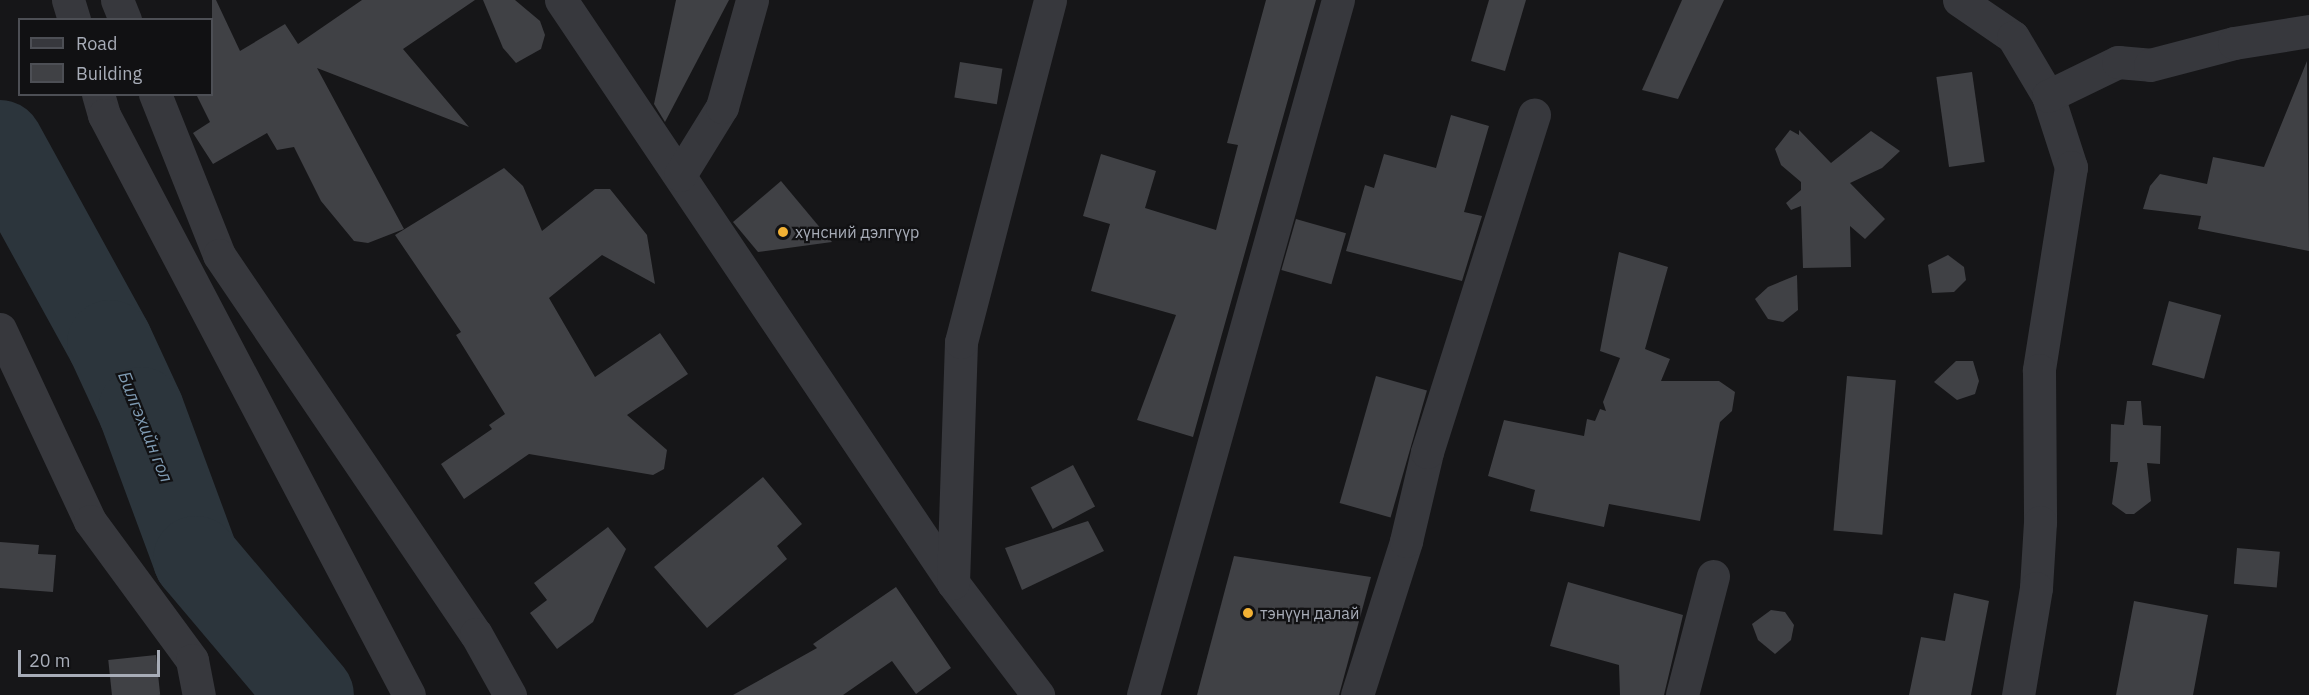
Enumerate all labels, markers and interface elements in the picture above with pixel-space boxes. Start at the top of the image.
legend [18,18,213,96]
text: Road [76,32,117,55]
text: Building [76,62,142,85]
place label: хүнсний дэлгүүр [795,222,919,242]
marker: хүнсний дэлгүүр [776,225,790,239]
water label: Билгэхийн гол [113,368,177,486]
place label: тэнүүн далай [1260,603,1359,623]
marker: тэнүүн далай [1241,606,1255,620]
scale bar [21,638,164,676]
text: 20 m [29,649,71,672]

